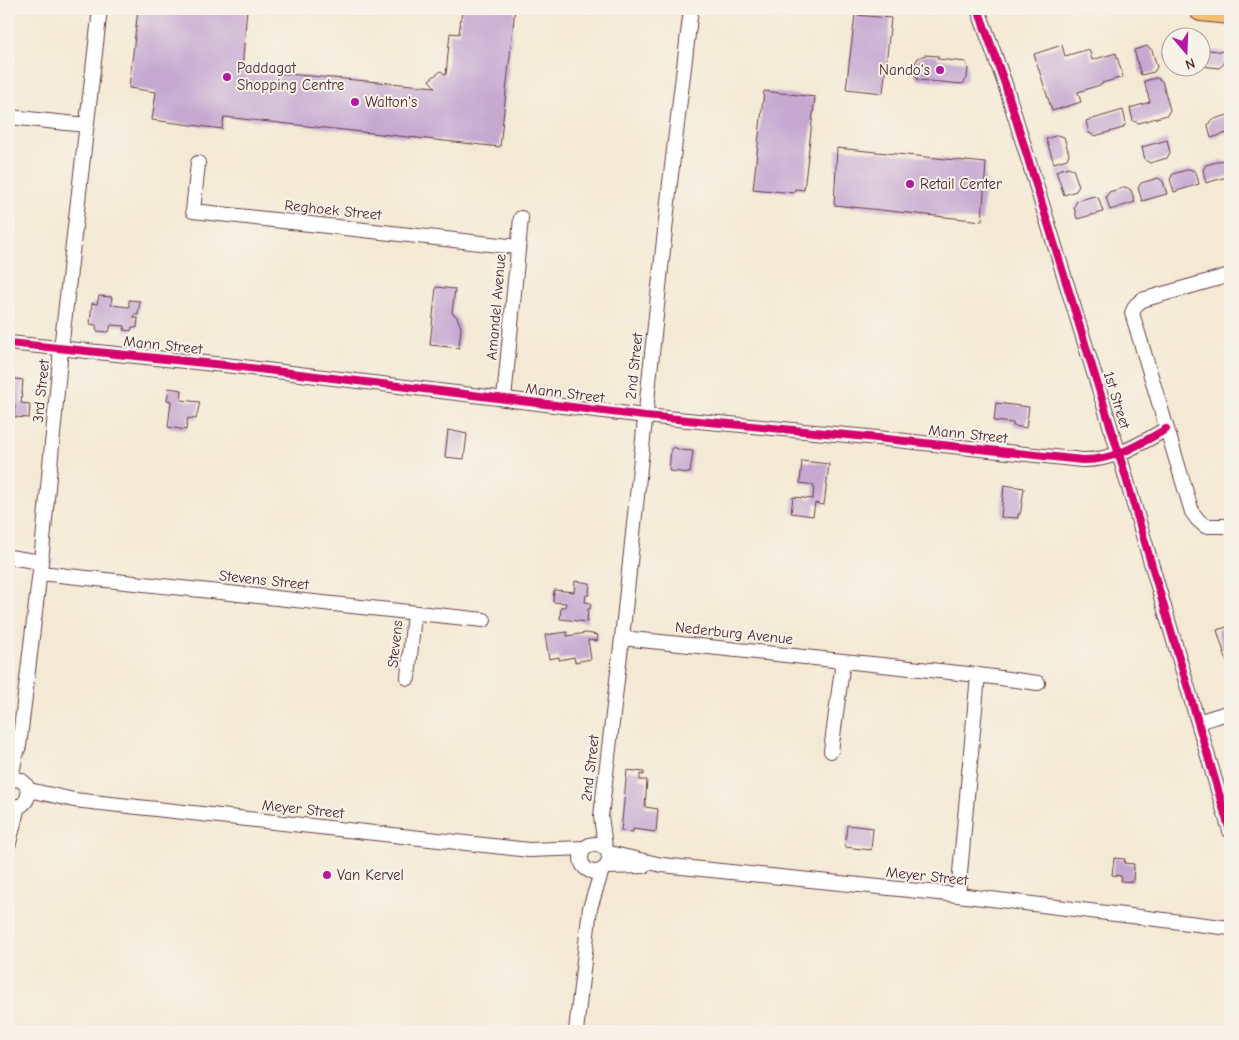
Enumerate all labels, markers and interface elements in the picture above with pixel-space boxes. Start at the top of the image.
north arrow [1162,28,1212,78]
text: N [1183,54,1197,73]
place label: Paddagat Shopping Centre [237,59,345,94]
place label: Nando's [879,61,930,79]
marker: Nando's [934,64,946,76]
marker: Paddagat Shopping Centre [221,71,233,83]
place label: Walton's [365,93,417,111]
marker: Walton's [349,96,361,108]
place label: Retail Center [920,175,1002,193]
marker: Retail Center [904,178,916,190]
street label: Reghoek Street [284,196,383,224]
street label: Amandel Avenue [482,253,510,361]
street label: 2nd Street [622,331,647,400]
street label: Mann Street [123,332,204,358]
street label: 3rd Street [29,358,53,424]
street label: 1st Street [1100,369,1134,432]
street label: Mann Street [524,379,606,407]
street label: Mann Street [928,421,1009,447]
street label: Stevens Street [218,566,311,594]
street label: Nederburg Avenue [674,618,794,648]
street label: Stevens [384,619,406,669]
street label: 2nd Street [577,733,603,802]
street label: Meyer Street [261,796,346,822]
street label: Meyer Street [885,863,970,889]
place label: Van Kervel [337,866,404,884]
marker: Van Kervel [321,869,333,881]

